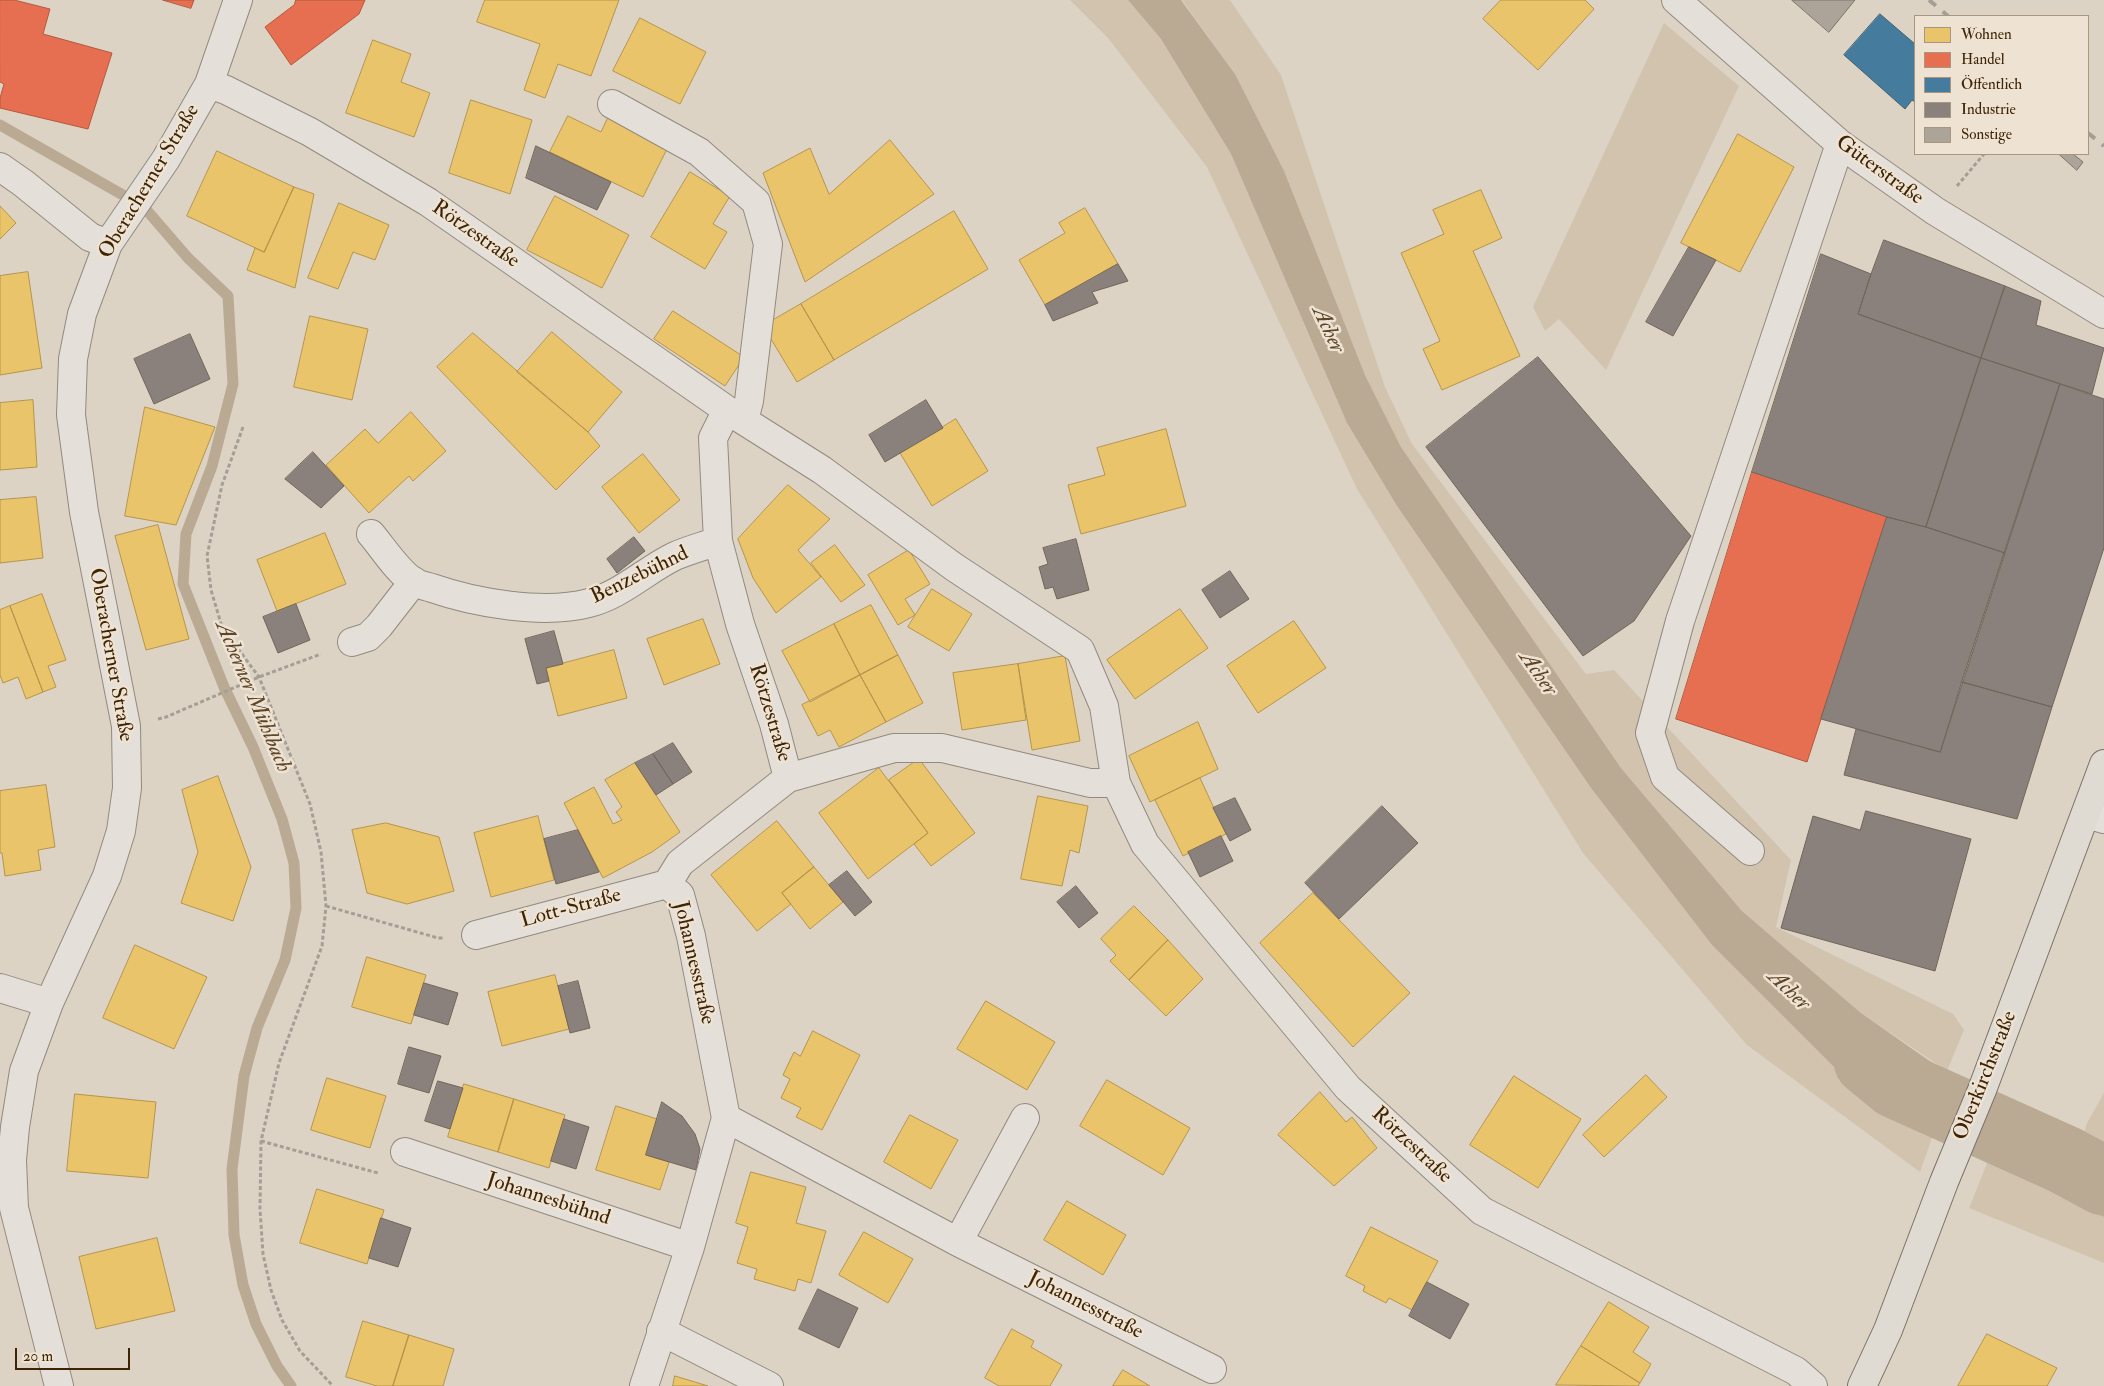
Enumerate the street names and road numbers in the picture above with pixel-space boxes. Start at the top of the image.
street label: Oberacherner Straße [94,100,206,264]
street label: Güterstraße [1830,131,1928,211]
street label: Rötzestraße [426,196,524,274]
street label: Benzebühnd [587,542,693,610]
street label: Oberacherner Straße [82,566,138,744]
street label: Rötzestraße [742,661,796,765]
street label: Lott-Straße [518,884,624,934]
street label: Johannesstraße [667,899,719,1027]
street label: Oberkirchstraße [1949,1008,2023,1144]
street label: Rötzestraße [1365,1102,1457,1190]
street label: Johannesbühnd [483,1168,613,1232]
street label: Johannesstraße [1023,1266,1147,1346]

